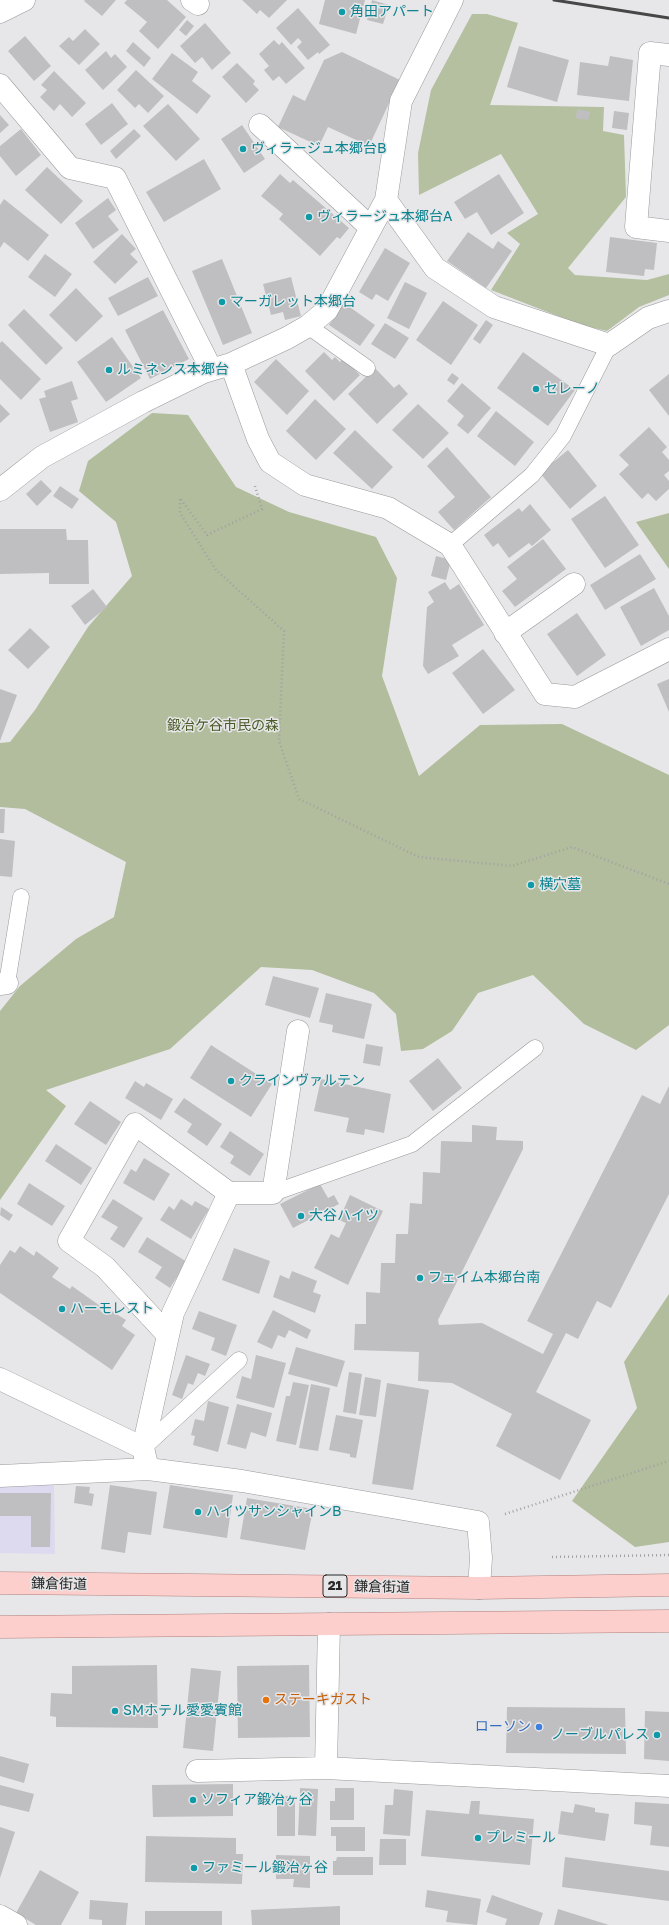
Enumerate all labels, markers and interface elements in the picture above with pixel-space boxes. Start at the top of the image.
place label: 角田アパート [350,4,434,20]
marker: 角田アパート [337,7,347,17]
place label: ヴィラージュ本郷台B [251,141,386,157]
marker: ヴィラージュ本郷台B [238,144,248,154]
place label: ヴィラージュ本郷台A [317,209,452,225]
marker: ヴィラージュ本郷台A [304,212,314,222]
place label: マーガレット本郷台 [230,294,356,310]
marker: マーガレット本郷台 [217,297,227,307]
place label: ルミネンス本郷台 [117,362,229,378]
marker: ルミネンス本郷台 [104,365,114,375]
place label: セレーノ [544,381,600,397]
marker: セレーノ [531,384,541,394]
park label: 鍛冶ケ谷市民の森 [167,718,279,734]
place label: 横穴墓 [539,877,581,893]
marker: 横穴墓 [526,880,536,890]
place label: クラインヴァルテン [239,1073,365,1089]
marker: クラインヴァルテン [226,1076,236,1086]
place label: 大谷ハイツ [309,1208,379,1224]
marker: 大谷ハイツ [296,1211,306,1221]
place label: フェイム本郷台南 [428,1270,540,1286]
marker: フェイム本郷台南 [415,1273,425,1283]
place label: ハーモレスト [70,1301,154,1317]
marker: ハーモレスト [57,1304,67,1314]
place label: ハイツサンシャインB [206,1504,341,1520]
marker: ハイツサンシャインB [193,1507,203,1517]
street label: 鎌倉街道 [31,1575,87,1593]
road number: 21 [323,1575,347,1597]
street label: 鎌倉街道 [354,1578,410,1596]
place label: ステーキガスト [274,1692,372,1708]
marker: ステーキガスト [261,1695,271,1705]
place label: SMホテル愛愛賓館 [123,1703,242,1719]
marker: SMホテル愛愛賓館 [110,1706,120,1716]
place label: ローソン [475,1719,531,1735]
marker: ローソン [534,1722,544,1732]
place label: ノーブルパレス [551,1727,649,1743]
marker: ノーブルパレス [652,1730,662,1740]
place label: ソフィア鍛冶ヶ谷 [201,1792,313,1808]
marker: ソフィア鍛冶ヶ谷 [188,1795,198,1805]
place label: プレミール [486,1830,556,1846]
marker: プレミール [473,1833,483,1843]
place label: ファミール鍛冶ヶ谷 [202,1860,328,1876]
marker: ファミール鍛冶ヶ谷 [189,1863,199,1873]

